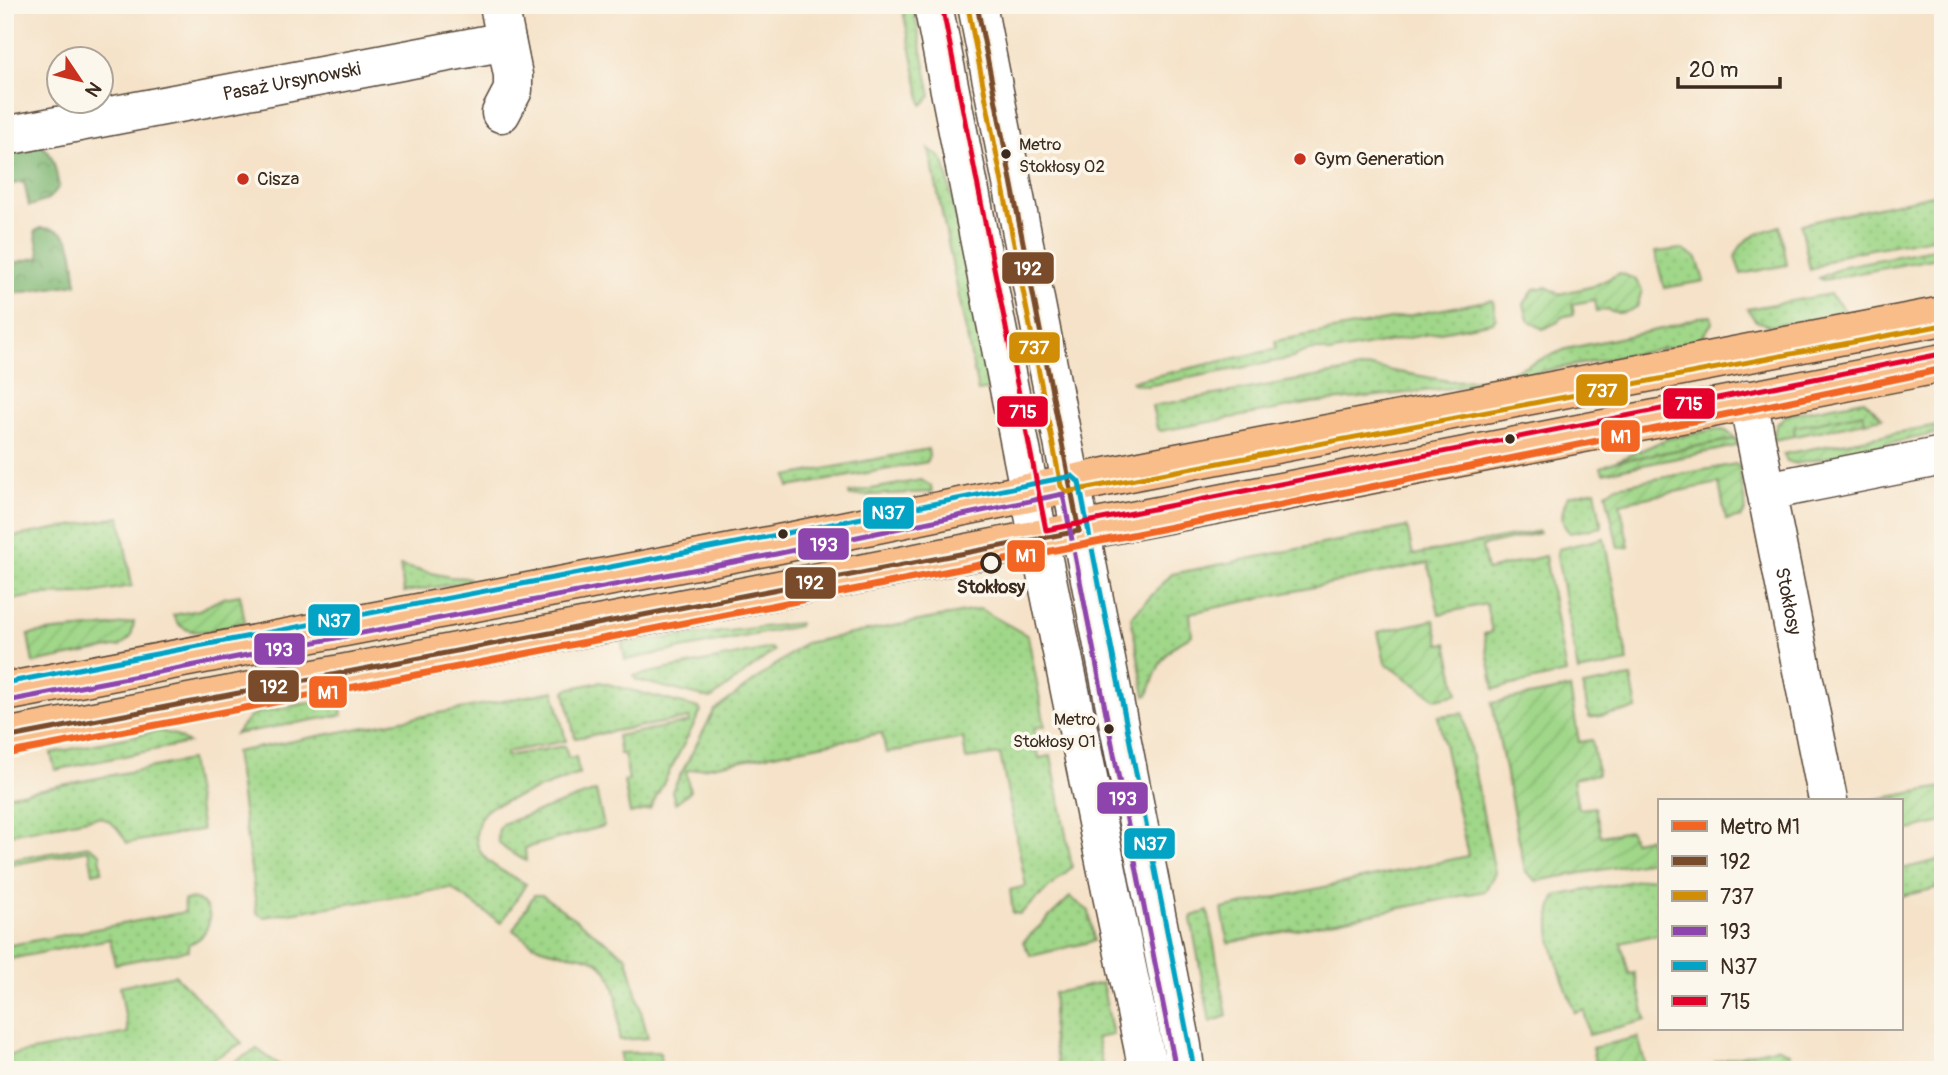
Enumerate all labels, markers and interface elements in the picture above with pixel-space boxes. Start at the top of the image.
north arrow [46,46,116,116]
scale bar [1678,46,1780,90]
street label: Pasaż Ursynowski [221,57,363,106]
text: 20 m [1689,57,1738,84]
text: N [80,77,107,101]
place label: Metro Stokłosy 02 [1019,134,1105,177]
marker: Metro Stokłosy 02 [999,147,1013,161]
place label: Gym Generation [1314,147,1444,171]
marker: Gym Generation [1292,151,1308,167]
place label: Cisza [257,167,299,191]
marker: Cisza [235,171,251,187]
line badge: 192 [1001,251,1055,285]
text: 192 [1014,257,1042,281]
line badge: 737 [1008,331,1061,364]
text: 737 [1019,336,1050,360]
line badge: 737 [1575,373,1629,407]
text: 737 [1587,379,1618,403]
line badge: 715 [1662,387,1716,420]
text: 715 [1675,392,1703,416]
line badge: 715 [996,395,1049,428]
text: 715 [1009,400,1037,424]
line badge: M1 [1600,419,1641,453]
text: M1 [1610,425,1632,449]
unlabelled marker [1503,432,1517,446]
line badge: N37 [862,496,915,530]
text: N37 [871,501,906,525]
unlabelled marker [776,527,790,541]
line badge: 193 [797,527,850,561]
text: 193 [810,533,838,557]
line badge: M1 [1006,539,1046,573]
text: M1 [1015,544,1037,568]
marker: Stokłosy [981,553,1001,573]
street label: Stokłosy [1770,565,1807,637]
line badge: 192 [784,566,837,600]
text: 192 [796,571,824,595]
place label: Stokłosy [957,575,1026,599]
line badge: N37 [307,603,361,637]
text: N37 [317,609,352,633]
line badge: 193 [253,632,306,666]
text: 193 [265,638,293,662]
line badge: 192 [247,669,300,703]
text: 192 [260,675,288,699]
line badge: M1 [308,675,348,709]
text: M1 [317,681,339,705]
place label: Metro Stokłosy 01 [1013,709,1096,752]
marker: Metro Stokłosy 01 [1102,722,1116,736]
line badge: 193 [1096,781,1149,815]
text: 193 [1109,787,1137,811]
legend [1658,799,1902,1030]
text: Metro M1 [1720,814,1800,841]
line badge: N37 [1123,827,1176,860]
text: N37 [1133,832,1168,856]
text: 192 [1720,849,1751,876]
text: 737 [1720,884,1754,911]
text: 193 [1720,919,1751,946]
text: N37 [1720,954,1757,981]
text: 715 [1720,989,1751,1016]

